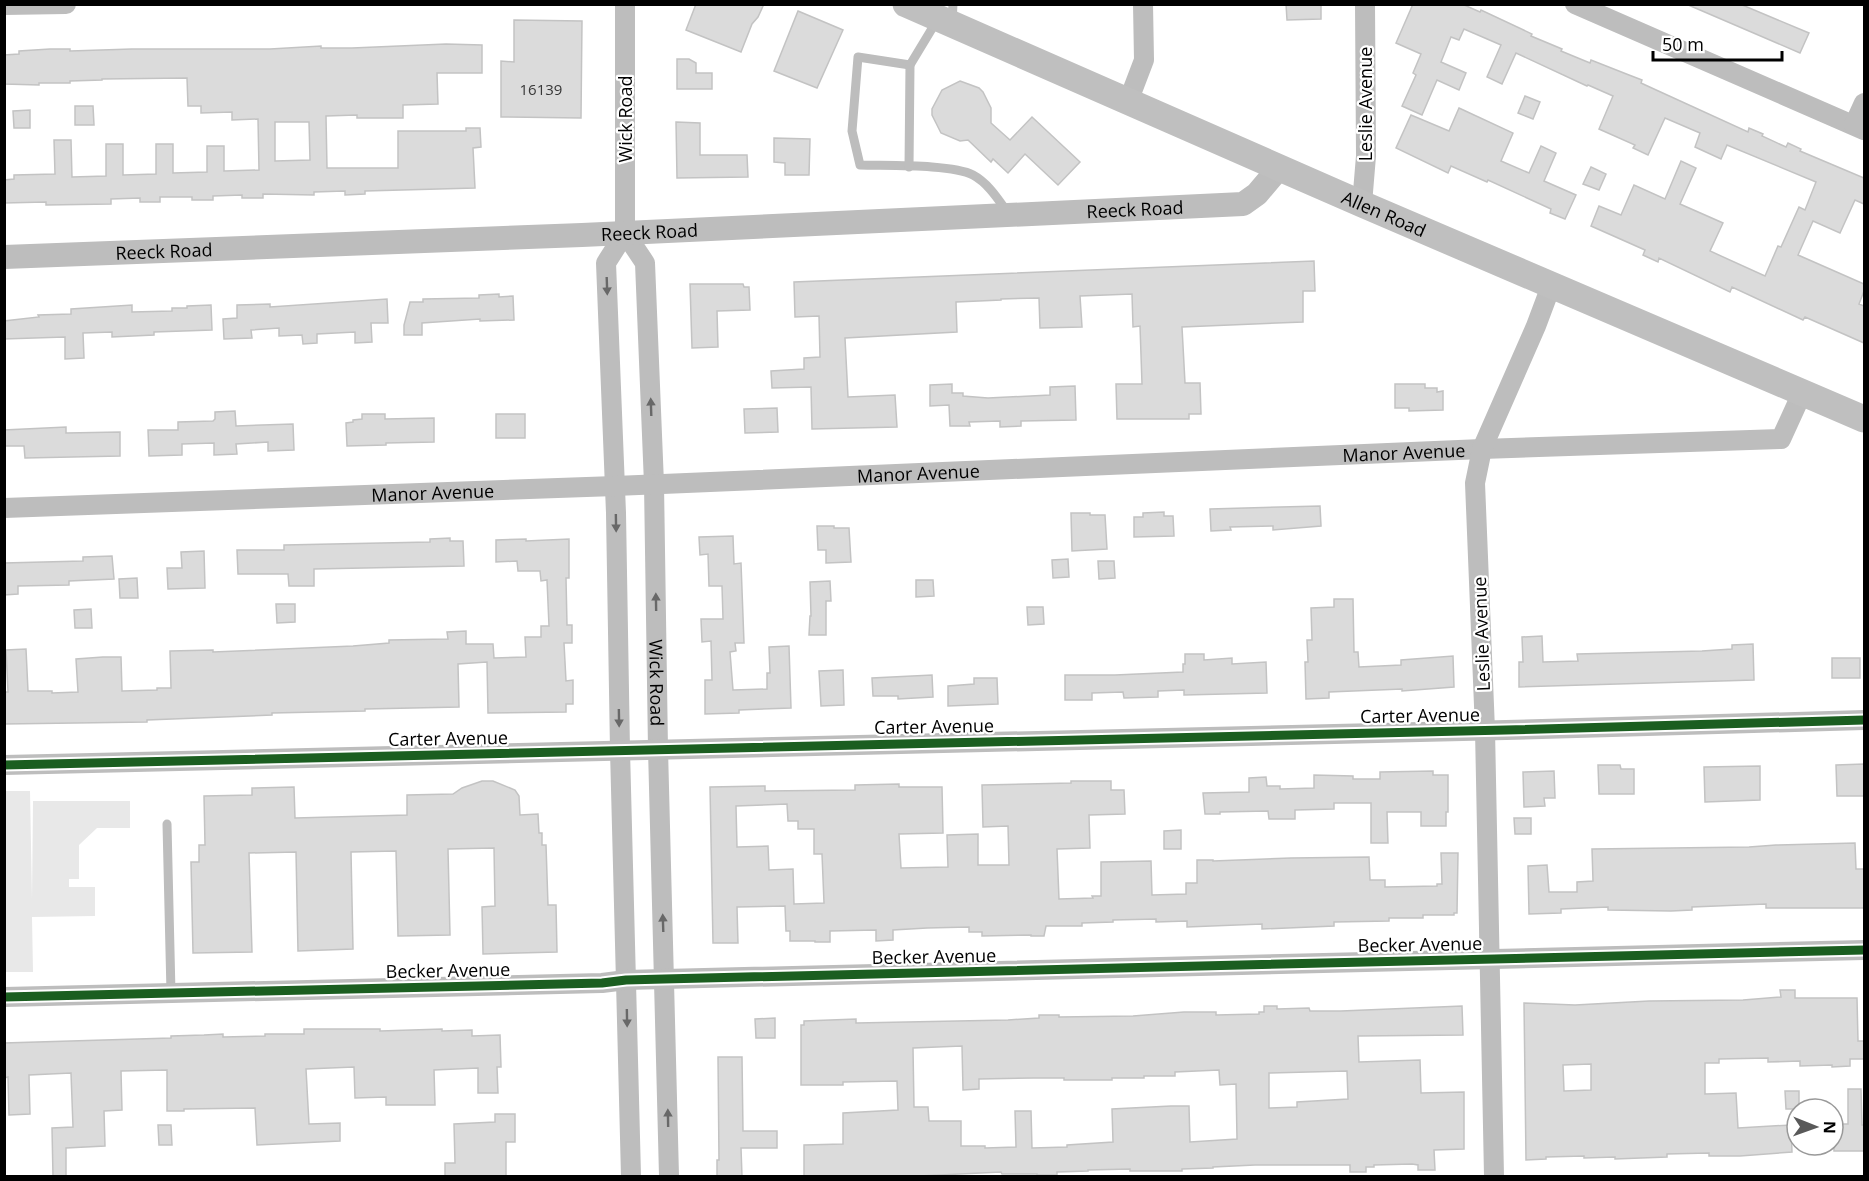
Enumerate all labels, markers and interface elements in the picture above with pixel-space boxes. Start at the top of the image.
scale bar [1653,24,1782,62]
text: 50 m [1662,32,1704,56]
street label: Leslie Avenue [1353,47,1377,161]
street label: Wick Road [613,76,637,162]
house number: 16139 [520,79,562,99]
street label: Allen Road [1338,185,1430,242]
street label: Reeck Road [1086,195,1184,223]
street label: Reeck Road [600,218,699,246]
street label: Reeck Road [115,237,213,265]
one-way arrow [603,276,612,295]
one-way arrow [647,398,656,417]
street label: Manor Avenue [1342,438,1466,467]
street label: Manor Avenue [856,458,980,488]
street label: Manor Avenue [371,478,495,507]
one-way arrow [611,513,621,532]
street label: Leslie Avenue [1467,576,1495,692]
one-way arrow [651,593,661,612]
street label: Wick Road [644,639,670,726]
street label: Carter Avenue [1360,702,1480,728]
one-way arrow [614,708,624,727]
street label: Carter Avenue [874,713,994,739]
street label: Carter Avenue [388,725,508,751]
one-way arrow [658,914,667,933]
street label: Becker Avenue [1357,931,1483,957]
street label: Becker Avenue [871,943,997,969]
street label: Becker Avenue [385,957,511,983]
one-way arrow [622,1008,631,1027]
north arrow [1785,1097,1845,1157]
one-way arrow [663,1109,673,1128]
text: N [1819,1121,1841,1134]

